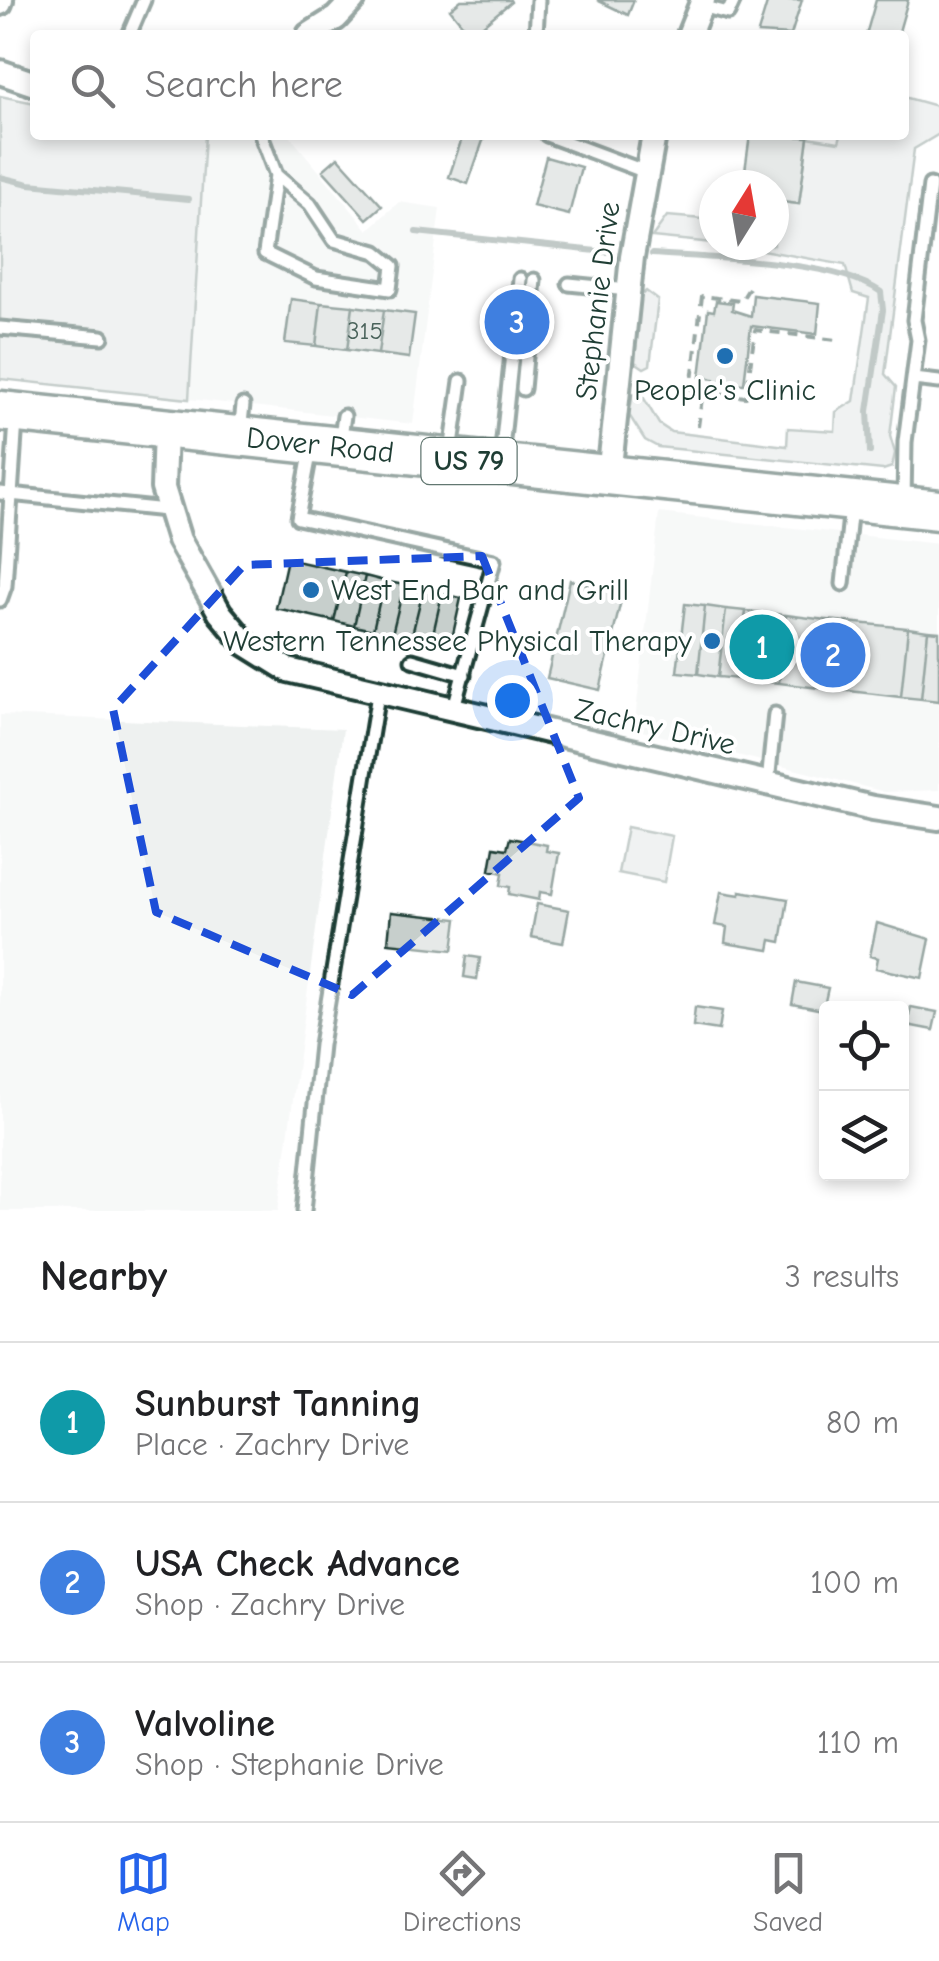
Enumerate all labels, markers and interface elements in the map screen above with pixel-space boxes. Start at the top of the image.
search box [30,30,909,140]
icon: search [65,58,120,113]
text: Search here [145,63,343,107]
north arrow [699,170,789,260]
street label: Stephanie Drive [568,200,628,402]
pin: 3 [484,284,550,360]
house number: 315 [347,316,383,345]
marker: People's Clinic [714,345,736,367]
place label: People's Clinic [634,373,816,408]
street label: Dover Road [245,420,396,470]
road number: US 79 [422,438,516,484]
place label: West End Bar and Grill [331,573,629,608]
marker: West End Bar and Grill [300,579,322,601]
pin: 1 [730,610,794,684]
pin: 2 [800,618,866,692]
place label: Western Tennessee Physical Therapy [223,624,693,659]
marker: Western Tennessee Physical Therapy [701,630,723,652]
your location [487,675,538,726]
street label: Zachry Drive [571,692,739,762]
map controls [819,1001,909,1181]
button: locate [819,1001,909,1091]
button: layers [819,1091,909,1181]
text: Nearby [40,1252,167,1301]
text: 3 results [785,1258,899,1295]
text: Sunburst Tanning [135,1382,421,1426]
text: 1 [66,1404,79,1441]
text: 80 m [826,1404,899,1441]
text: Place · Zachry Drive [135,1426,409,1463]
text: USA Check Advance [135,1542,460,1586]
text: 2 [65,1564,80,1601]
text: 100 m [810,1564,899,1601]
text: Shop · Zachry Drive [135,1586,405,1623]
text: Valvoline [135,1702,275,1746]
text: 3 [65,1724,80,1761]
text: 110 m [817,1724,899,1761]
text: Shop · Stephanie Drive [135,1746,444,1783]
tab: Map [116,1846,171,1938]
tab: Directions [403,1846,521,1938]
tab: Saved [753,1846,823,1938]

